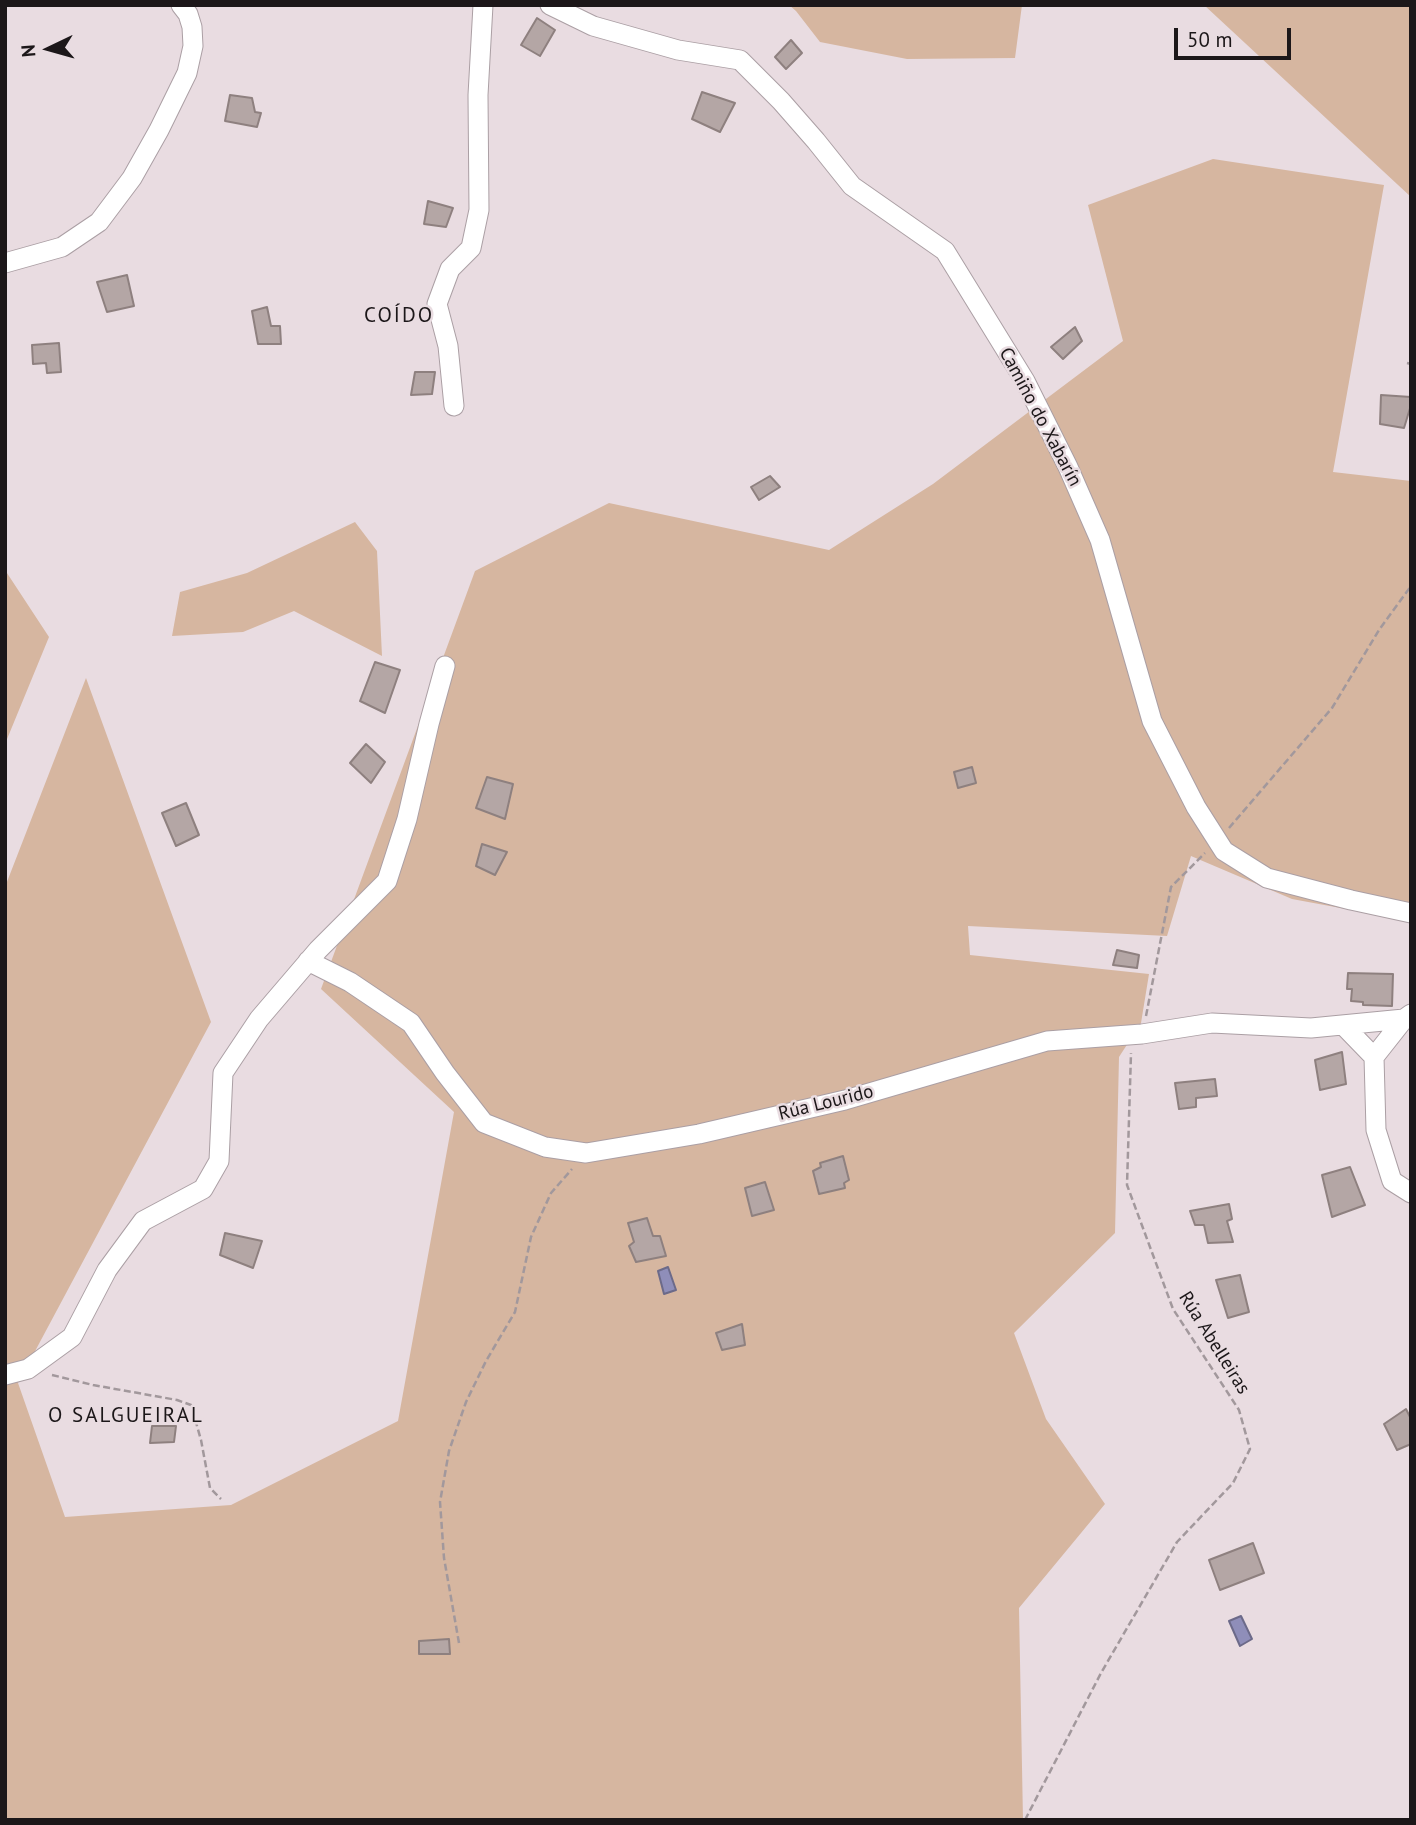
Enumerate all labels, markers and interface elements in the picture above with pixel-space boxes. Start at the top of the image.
north arrow [14,14,84,84]
scale bar [1178,14,1295,58]
text: 50 m [1187,26,1233,53]
text: N [16,44,41,58]
district label: COÍDO [365,303,433,329]
street label: Camiño do Xabarín [994,344,1086,490]
street label: Rúa Lourido [776,1080,876,1126]
street label: Rúa Abelleiras [1173,1288,1255,1398]
district label: O SALGUEIRAL [50,1403,202,1429]

